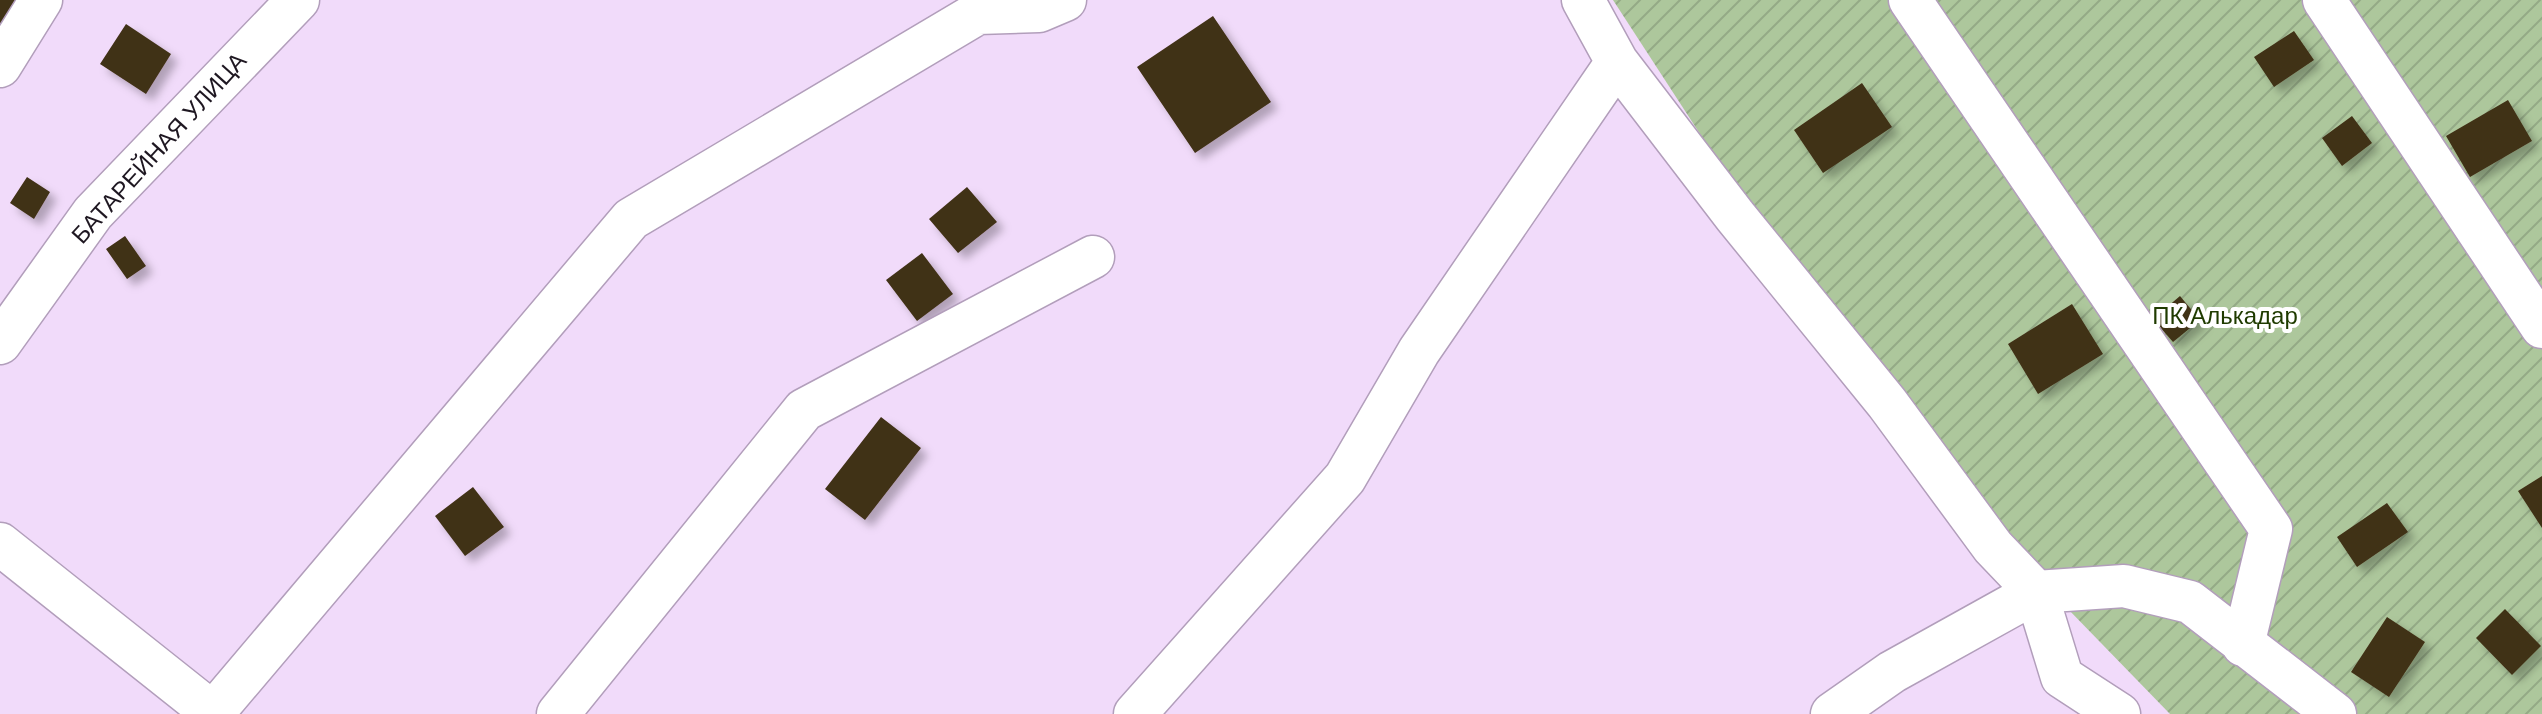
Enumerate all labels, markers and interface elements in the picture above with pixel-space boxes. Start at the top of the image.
street label: БАТАРЕЙНАЯ УЛИЦА [66,47,251,248]
park label: ПК Алькадар [2152,302,2298,329]

